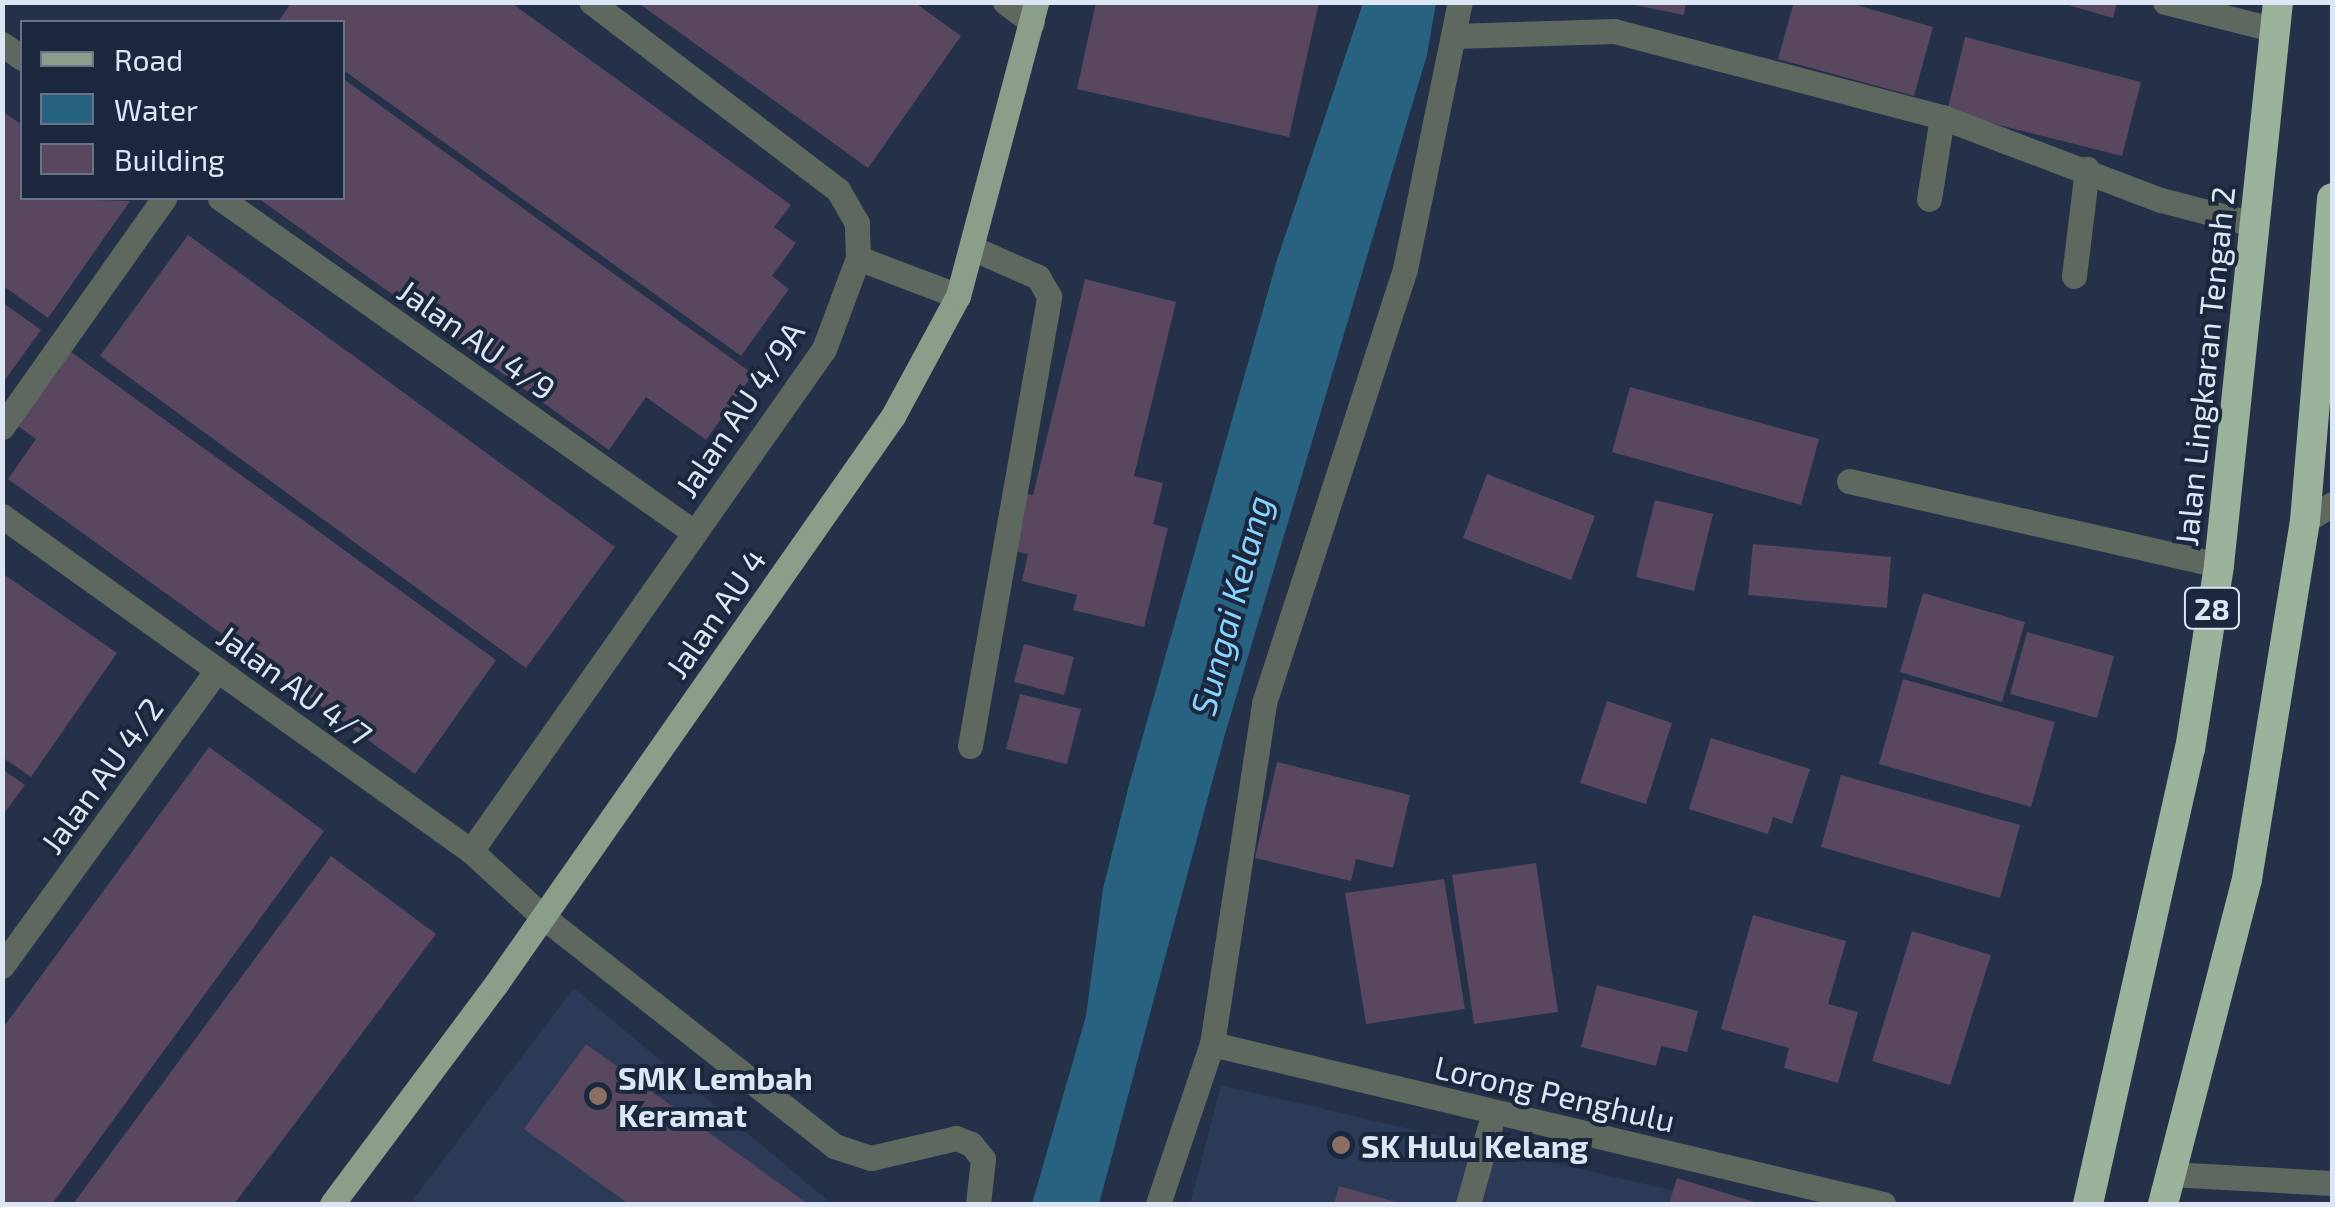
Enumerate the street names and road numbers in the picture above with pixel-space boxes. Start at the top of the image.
street label: Jalan Lingkaran Tengah 2 [2166,184,2242,548]
street label: Jalan AU 4/9 [391,271,563,407]
street label: Jalan AU 4/9A [666,314,812,504]
street label: Jalan AU 4 [656,541,774,685]
road number: 28 [2182,583,2242,633]
street label: Jalan AU 4/7 [210,616,380,754]
street label: Jalan AU 4/2 [31,689,171,861]
street label: Lorong Penghulu [1431,1047,1679,1139]

